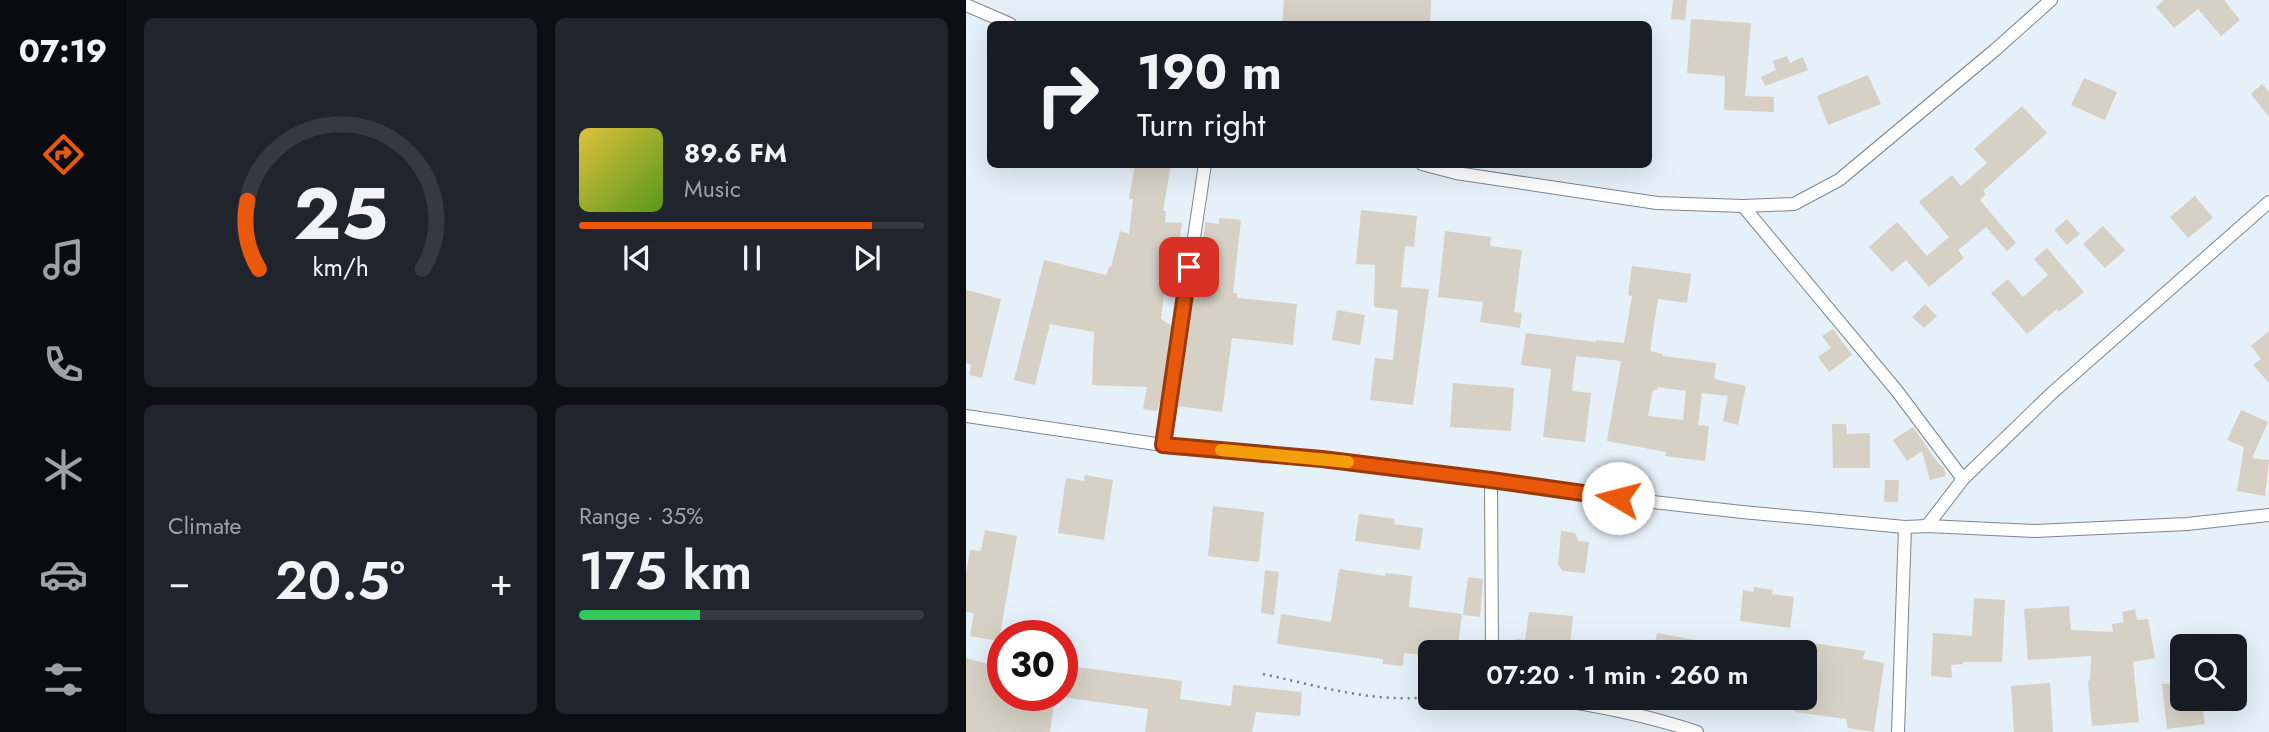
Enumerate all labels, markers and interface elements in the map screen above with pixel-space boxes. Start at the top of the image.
text: 07:19 [19,28,107,74]
text: 190 m [1137,37,1282,107]
icon: right [1022,49,1113,140]
text: Turn right [1137,102,1266,148]
icon: directions [39,130,88,179]
text: 89.6 FM [684,134,787,172]
text: 25 [293,161,388,266]
text: Music [684,172,741,206]
icon: music [39,235,88,284]
pin [1159,237,1219,297]
icon: previous [618,239,656,277]
icon: pause [733,239,771,277]
icon: next [848,239,886,277]
icon: arrive [1170,248,1208,286]
text: km/h [312,249,369,285]
icon: phone [39,340,88,389]
icon: climate [39,445,88,494]
position arrow [1581,461,1655,535]
text: Range · 35% [579,499,703,533]
text: Climate [168,509,241,543]
text: 175 km [579,533,752,609]
text: 20.5° [275,543,405,619]
icon: car [39,550,88,599]
text: − [168,554,190,609]
text: + [490,554,513,609]
speed limit sign: 30 [987,620,1078,711]
map controls [2170,634,2247,711]
button: search [2170,634,2247,711]
icon: filters [39,655,88,704]
text: 07:20 · 1 min · 260 m [1486,656,1749,694]

